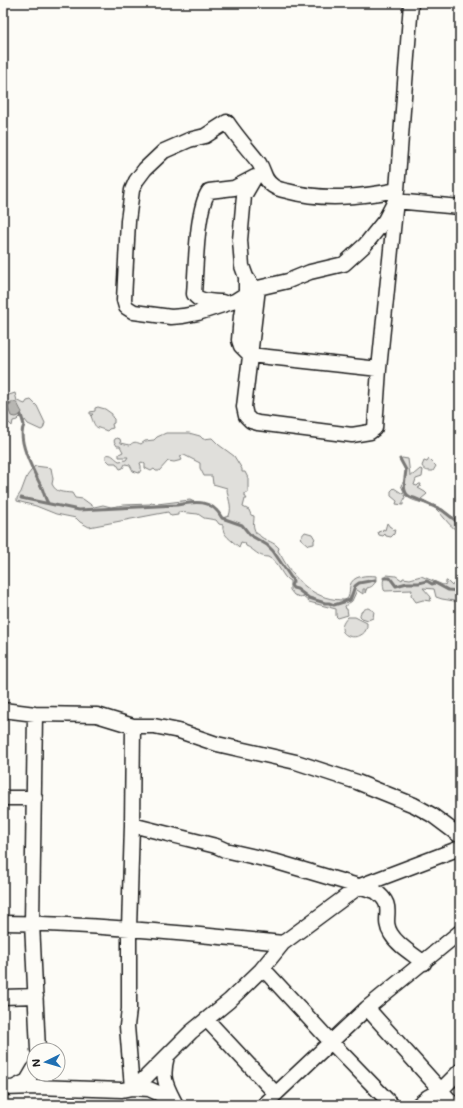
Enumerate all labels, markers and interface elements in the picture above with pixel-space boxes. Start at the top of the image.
north arrow [26,1042,66,1082]
text: N [28,1058,43,1068]

